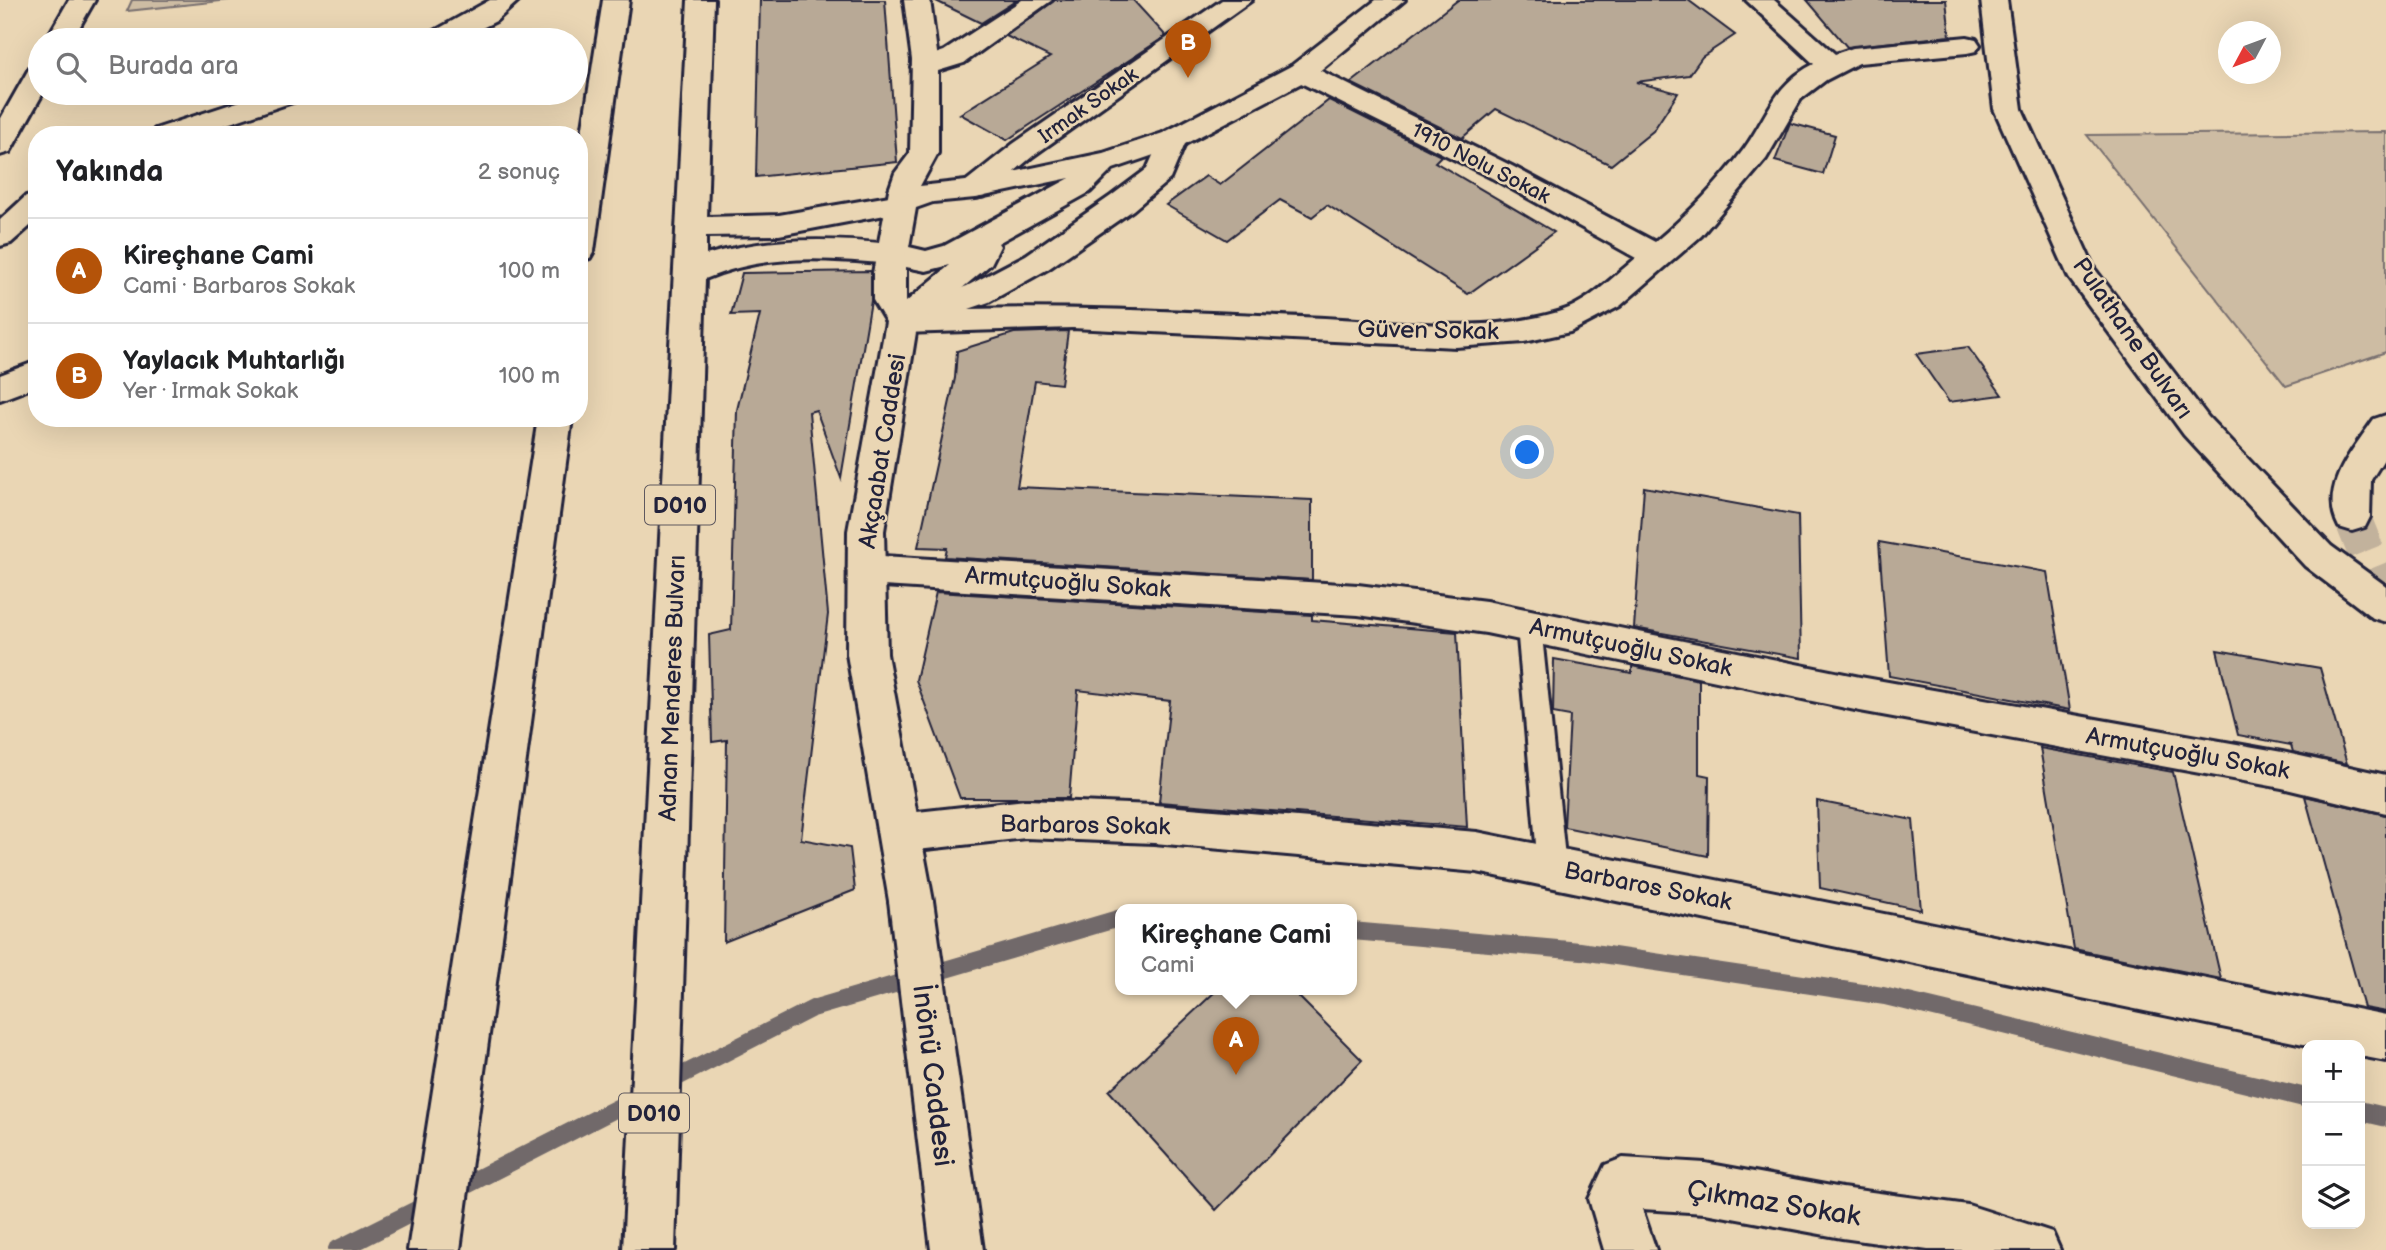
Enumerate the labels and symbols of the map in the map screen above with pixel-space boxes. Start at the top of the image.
pin: B [1165,20,1211,78]
north arrow [2218,21,2281,84]
street label: Irmak Sokak [1034,62,1143,149]
street label: 1910 Nolu Sokak [1407,118,1555,210]
street label: Pulathane Bulvarı [2066,252,2199,424]
street label: Güven Sokak [1357,315,1499,346]
street label: Akçaabat Caddesi [853,352,912,551]
your location [1510,435,1544,469]
road number: D010 [645,485,715,524]
street label: Adnan Menderes Bulvarı [653,554,692,822]
street label: Armutçuoğlu Sokak [964,561,1172,604]
street label: Armutçuoğlu Sokak [1527,612,1735,683]
street label: Armutçuoğlu Sokak [2084,721,2292,786]
street label: Barbaros Sokak [1000,810,1171,841]
street label: Barbaros Sokak [1562,856,1735,917]
street label: İnönü Caddesi [905,982,961,1168]
pin: A [1213,1017,1259,1075]
road number: D010 [619,1094,689,1132]
street label: Çıkmaz Sokak [1685,1173,1863,1234]

